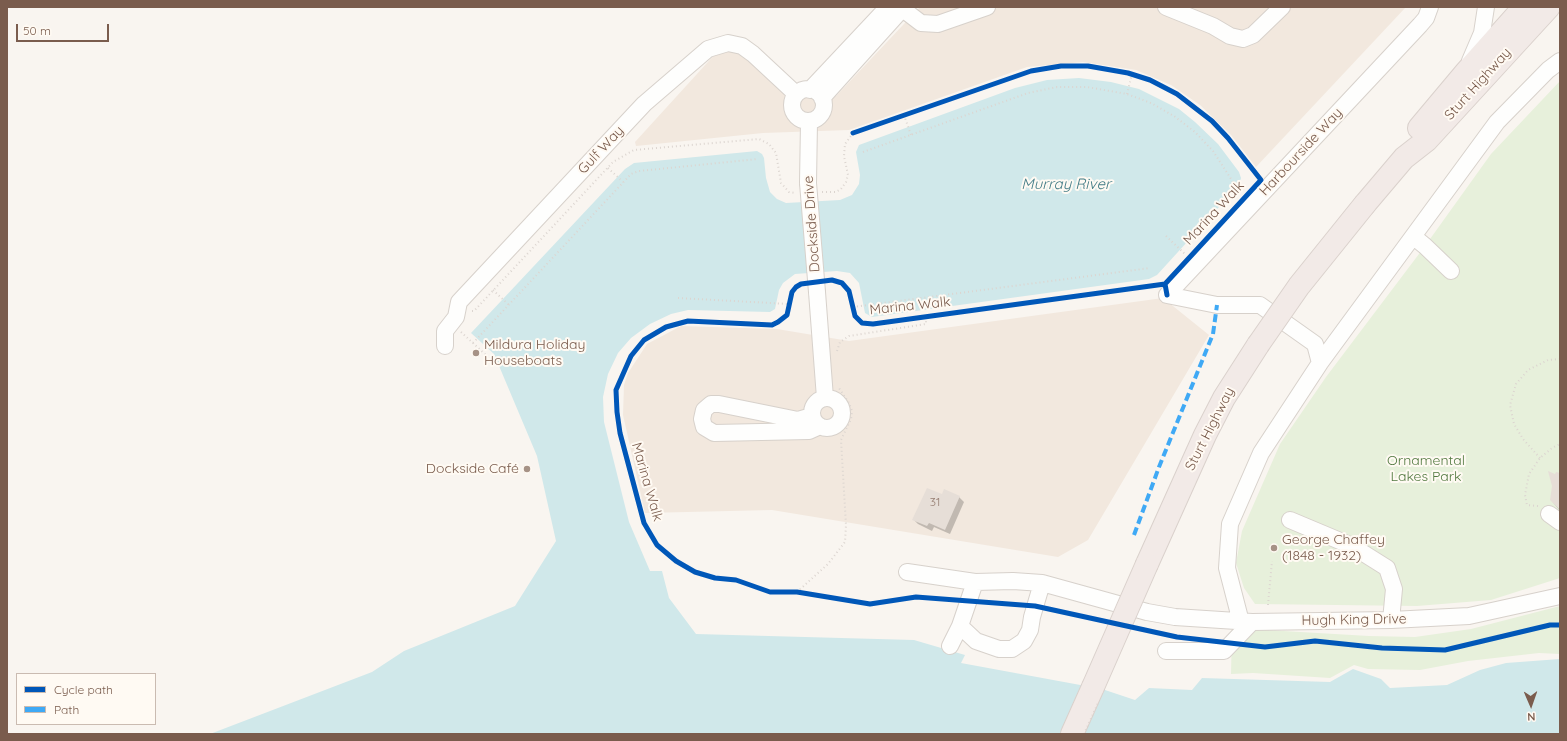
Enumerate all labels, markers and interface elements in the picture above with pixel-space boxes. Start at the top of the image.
scale bar [18,16,111,42]
text: 50 m [23,23,51,38]
street label: Sturt Highway [1441,44,1515,124]
street label: Harbourside Way [1256,105,1346,199]
street label: Gulf Way [575,122,627,178]
street label: Dockside Drive [800,175,824,273]
water label: Murray River [1021,175,1111,193]
street label: Marina Walk [1180,177,1248,249]
street label: Marina Walk [869,293,951,319]
place label: Mildura Holiday Houseboats [484,337,586,370]
marker: Mildura Holiday Houseboats [471,348,481,358]
street label: Sturt Highway [1182,385,1238,473]
street label: Marina Walk [628,441,666,523]
park label: Ornamental Lakes Park [1387,453,1465,486]
place label: Dockside Café [426,461,519,477]
marker: Dockside Café [522,464,532,474]
house number: 31 [930,495,940,509]
place label: George Chaffey (1848 - 1932) [1282,532,1385,564]
marker: George Chaffey (1848 - 1932) [1269,543,1279,553]
street label: Hugh King Drive [1301,611,1407,629]
legend [16,673,156,725]
text: Cycle path [54,682,113,697]
north arrow [1511,685,1551,725]
text: Path [54,702,79,717]
text: N [1527,710,1536,724]

